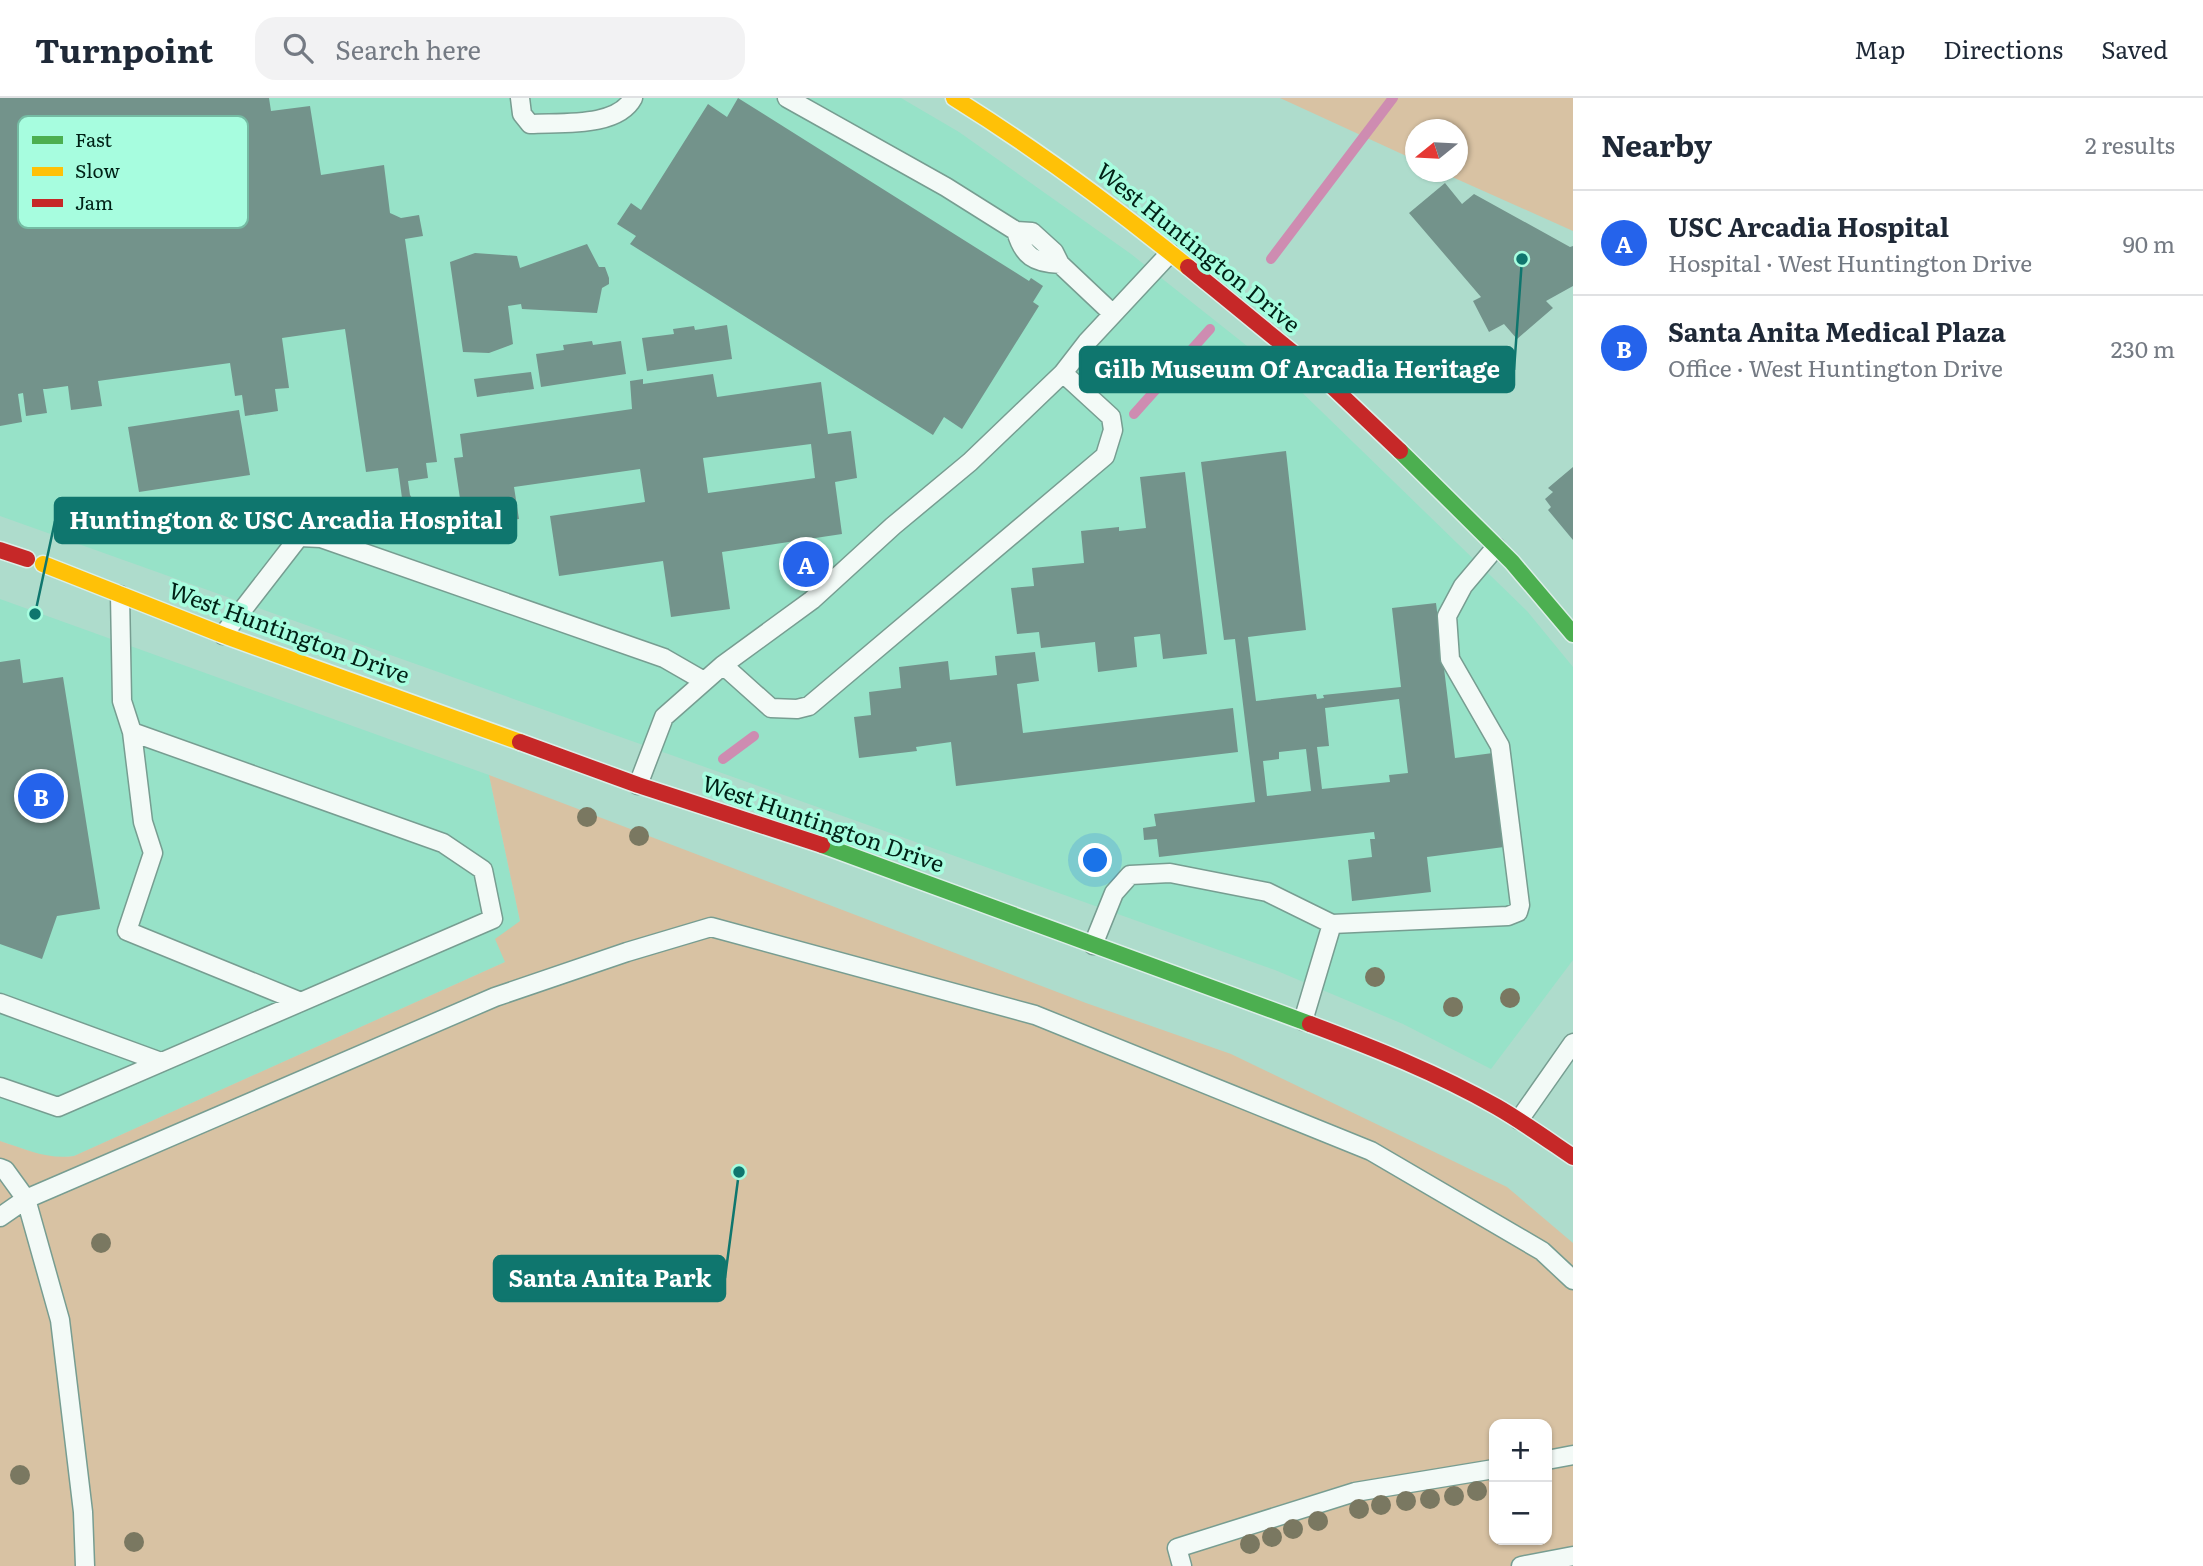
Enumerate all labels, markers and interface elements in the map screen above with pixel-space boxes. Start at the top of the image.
search box [255,17,745,80]
text: Turnpoint [35,24,213,73]
icon: search [279,29,317,67]
text: Search here [335,29,481,68]
text: Map [1854,31,1905,66]
text: Directions [1943,31,2063,66]
text: Saved [2101,31,2168,66]
legend [18,116,248,228]
north arrow [1405,119,1468,182]
text: Nearby [1601,122,1712,166]
text: Fast [75,125,112,153]
text: 2 results [2085,127,2175,161]
street label: West Huntington Drive [1090,153,1309,340]
text: Slow [75,156,120,184]
text: Jam [75,188,113,216]
text: USC Arcadia Hospital [1668,206,1949,245]
text: A [1615,226,1633,260]
text: 90 m [2123,226,2175,260]
text: Hospital · West Huntington Drive [1668,245,2032,279]
text: Santa Anita Medical Plaza [1668,311,2006,350]
text: B [1616,331,1632,365]
text: 230 m [2111,331,2175,365]
callout: Gilb Museum Of Arcadia Heritage [1080,347,1514,392]
text: Gilb Museum Of Arcadia Heritage [1094,350,1500,385]
text: Office · West Huntington Drive [1668,350,2003,384]
callout: Huntington & USC Arcadia Hospital [55,498,516,543]
text: Huntington & USC Arcadia Hospital [69,501,503,536]
pin: A [783,538,829,590]
street label: West Huntington Drive [164,572,415,691]
street label: West Huntington Drive [698,765,949,880]
pin: B [18,770,64,822]
your location [1078,843,1112,877]
callout: Santa Anita Park [494,1256,725,1301]
text: Santa Anita Park [509,1259,712,1294]
map controls [1489,1419,1552,1545]
button: + [1489,1419,1552,1482]
button: − [1489,1482,1552,1545]

